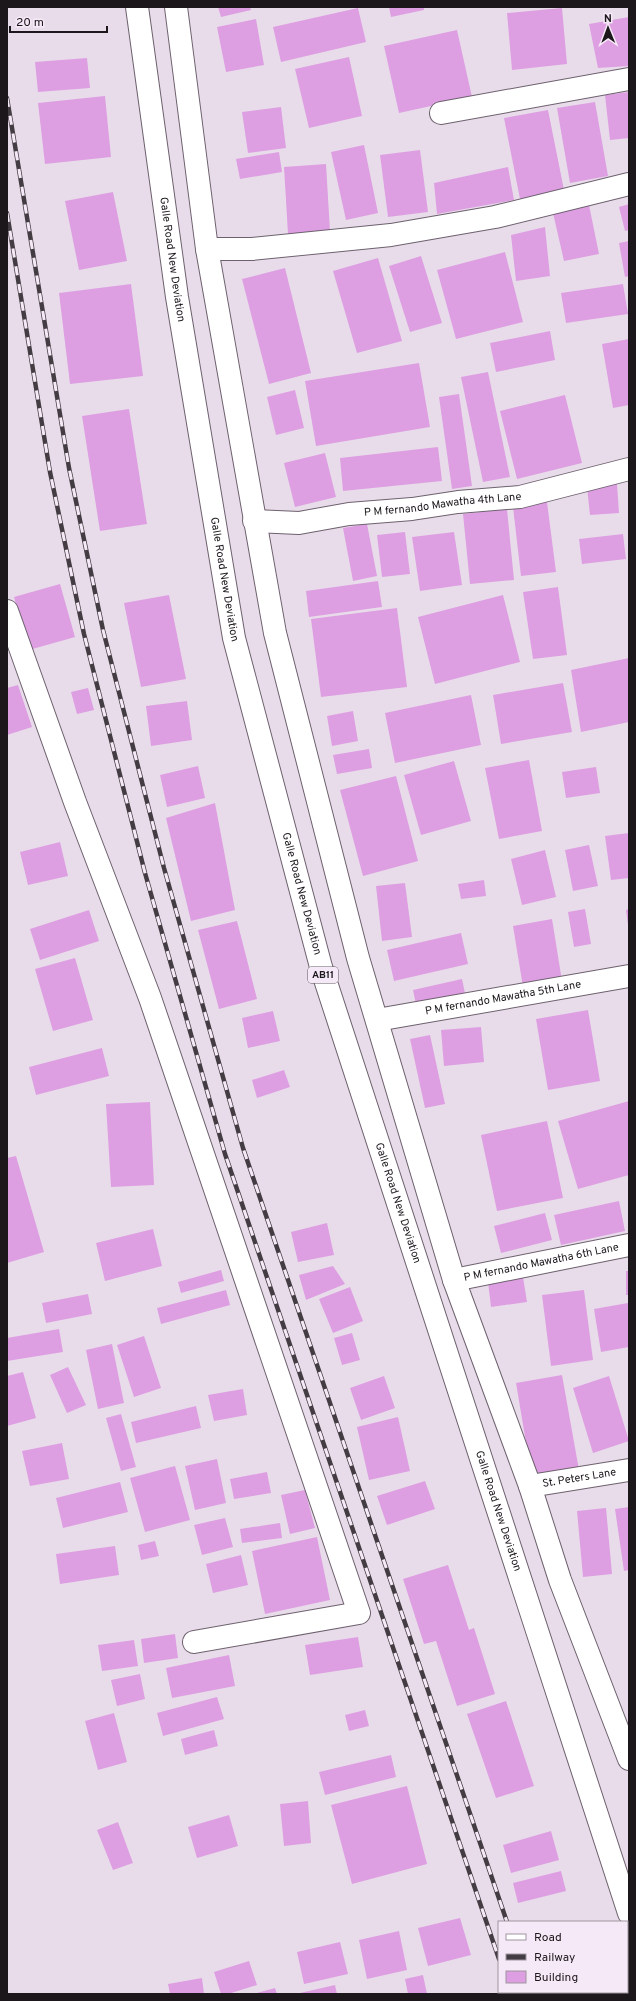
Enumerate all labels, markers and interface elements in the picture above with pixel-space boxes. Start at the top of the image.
scale bar [10,8,107,34]
north arrow [588,8,628,48]
text: N [604,12,612,26]
text: 20 m [16,15,44,31]
street label: Galle Road New Deviation [156,196,188,323]
street label: P M fernando Mawatha 4th Lane [363,490,522,520]
street label: Galle Road New Deviation [207,516,242,643]
street label: Galle Road New Deviation [279,831,325,956]
road number: AB11 [308,967,338,983]
street label: P M fernando Mawatha 5th Lane [424,977,582,1018]
street label: Galle Road New Deviation [372,1141,424,1265]
street label: P M fernando Mawatha 6th Lane [462,1240,620,1285]
street label: Galle Road New Deviation [472,1449,524,1573]
street label: St. Peters Lane [541,1465,617,1491]
legend [498,1921,628,1993]
text: Road [534,1930,562,1946]
text: Railway [534,1950,575,1966]
text: Building [534,1970,578,1986]

